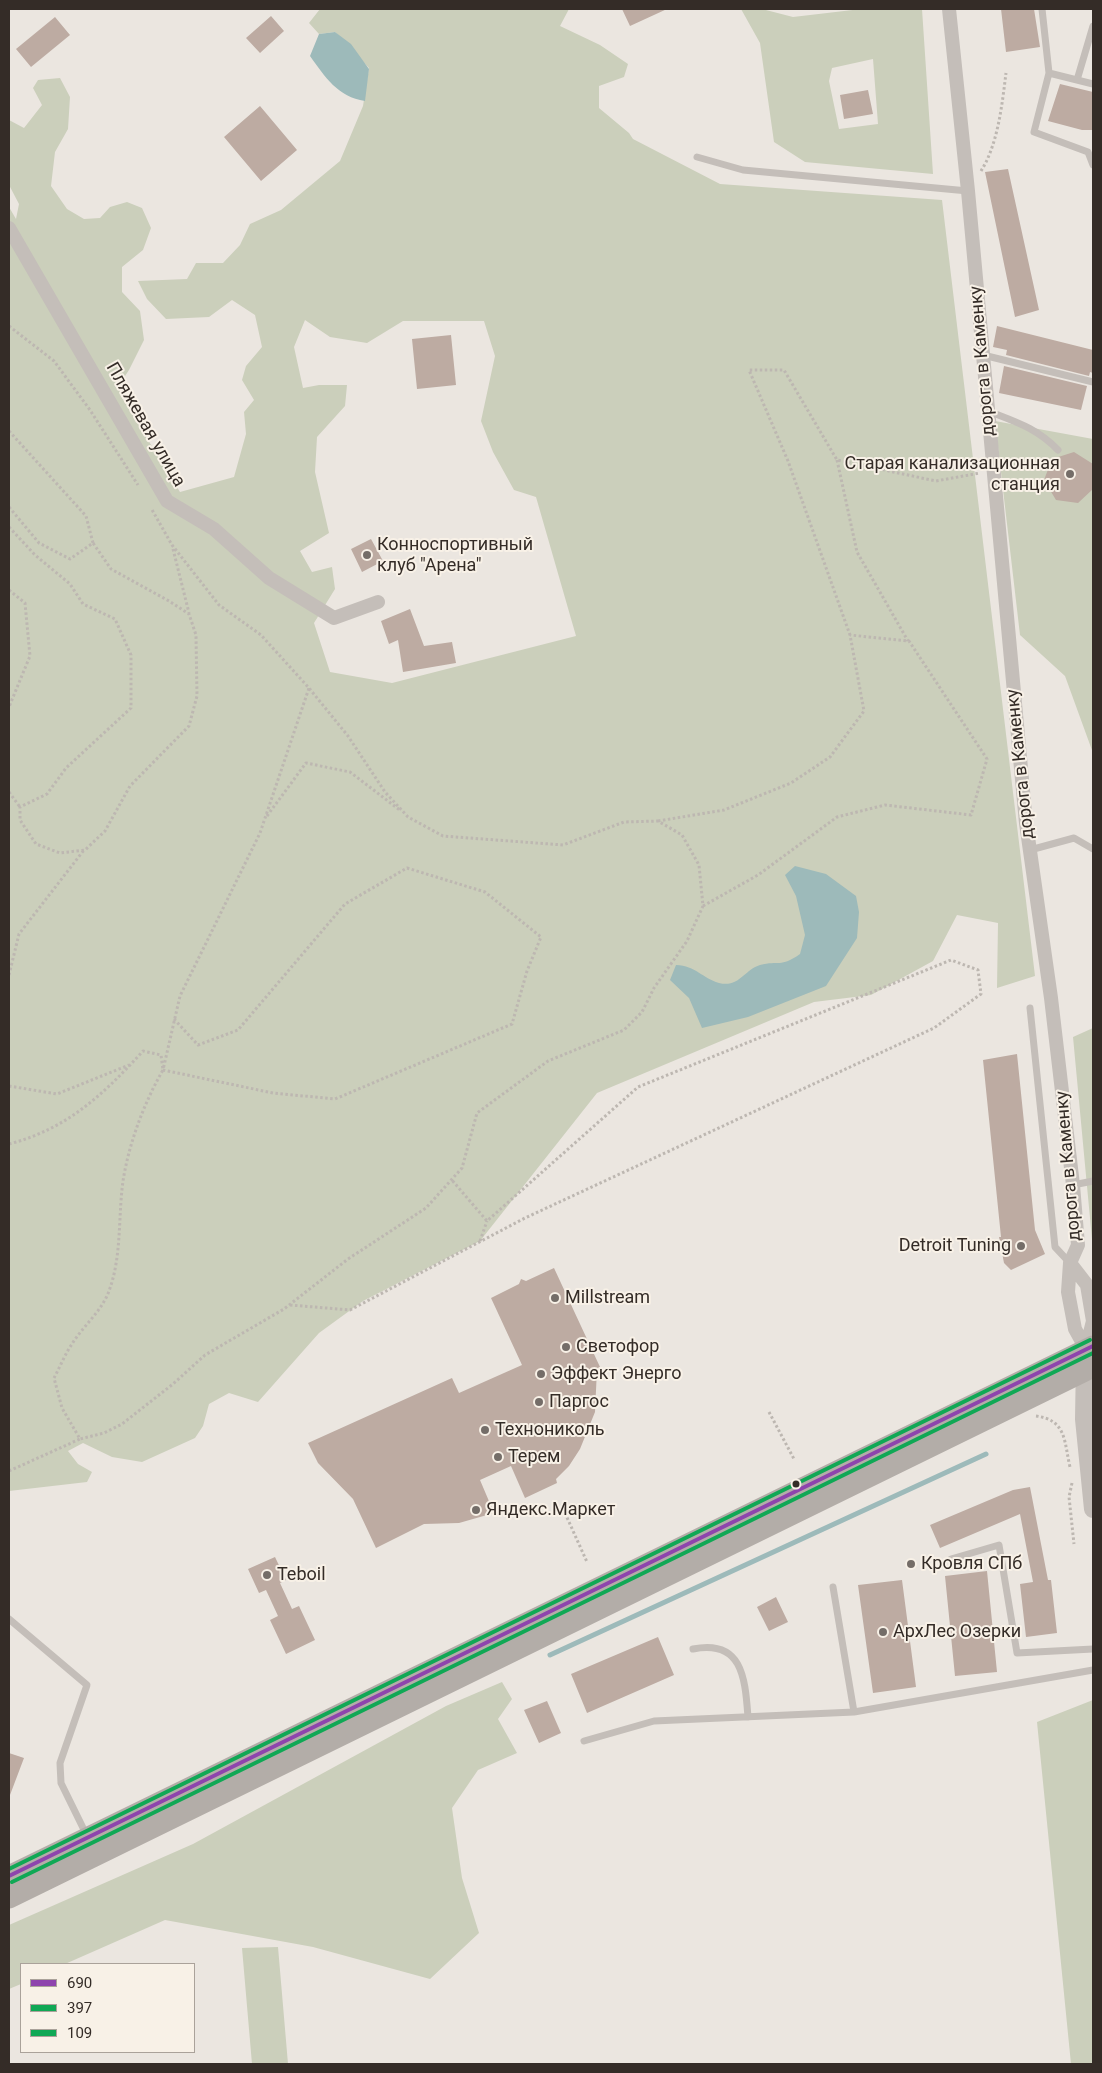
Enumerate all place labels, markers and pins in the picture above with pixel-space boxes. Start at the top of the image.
place label: Старая канализационная станция [845,453,1060,496]
marker: Старая канализационная станция [1064,468,1076,480]
place label: Конноспортивный клуб "Арена" [377,534,533,576]
marker: Конноспортивный клуб "Арена" [361,549,373,561]
place label: Detroit Tuning [899,1235,1011,1257]
marker: Detroit Tuning [1015,1240,1027,1252]
place label: Millstream [565,1287,650,1309]
marker: Millstream [549,1292,561,1304]
place label: Светофор [576,1336,659,1358]
marker: Светофор [560,1341,572,1353]
place label: Эффект Энерго [551,1363,681,1385]
marker: Эффект Энерго [535,1368,547,1380]
place label: Паргос [549,1391,609,1413]
marker: Паргос [533,1396,545,1408]
place label: Технониколь [495,1419,605,1441]
marker: Технониколь [479,1424,491,1436]
place label: Терем [508,1446,560,1468]
marker: Терем [492,1451,504,1463]
unlabelled marker [791,1479,801,1489]
place label: Яндекс.Маркет [486,1499,615,1521]
marker: Яндекс.Маркет [470,1504,482,1516]
place label: Кровля СПб [921,1553,1022,1575]
marker: Кровля СПб [905,1558,917,1570]
place label: Teboil [277,1564,326,1586]
marker: Teboil [261,1569,273,1581]
place label: АрхЛес Озерки [893,1621,1021,1643]
marker: АрхЛес Озерки [877,1626,889,1638]

